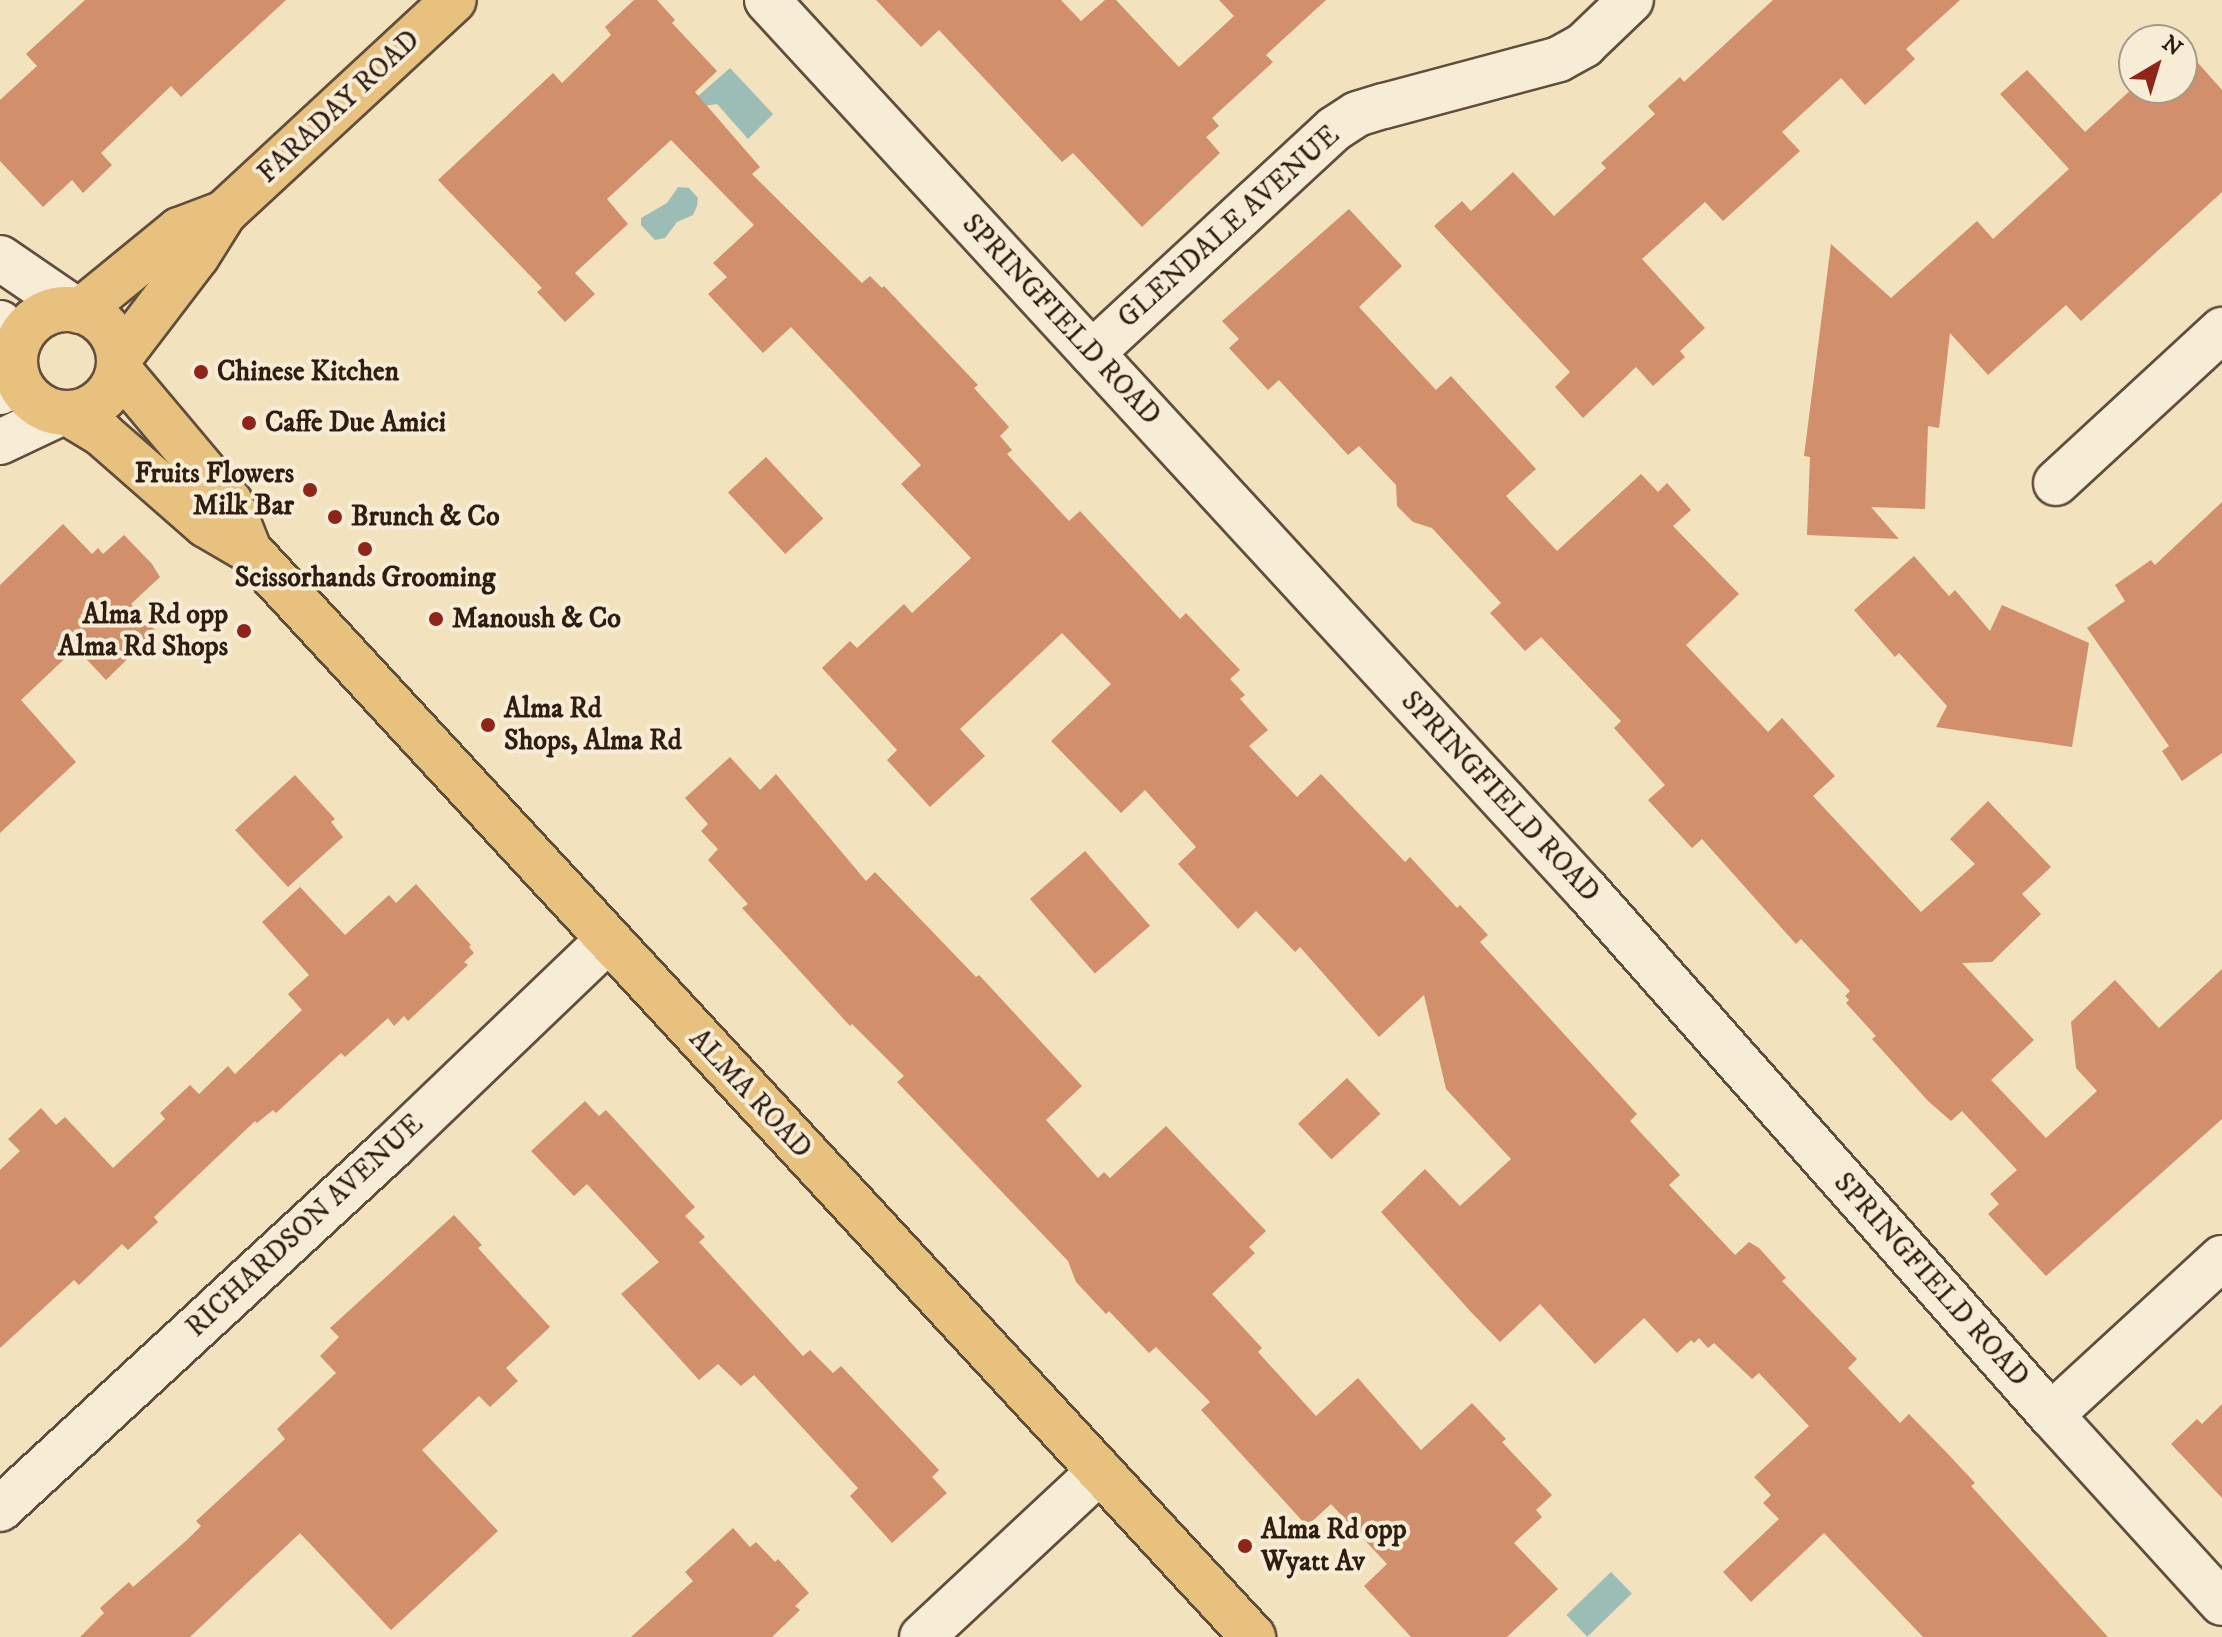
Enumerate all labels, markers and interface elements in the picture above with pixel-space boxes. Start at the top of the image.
street label: FARADAY ROAD [251,23,427,191]
north arrow [2118,24,2198,104]
text: N [2156,30,2187,62]
street label: GLENDALE AVENUE [1111,119,1347,335]
street label: SPRINGFIELD ROAD [955,208,1167,432]
place label: Chinese Kitchen [217,355,399,389]
marker: Chinese Kitchen [192,363,210,381]
place label: Caffe Due Amici [265,406,446,440]
marker: Caffe Due Amici [240,414,258,432]
place label: Fruits Flowers Milk Bar [135,457,294,523]
marker: Fruits Flowers Milk Bar [301,481,319,499]
place label: Brunch & Co [351,500,500,534]
marker: Brunch & Co [326,508,344,526]
marker: Scissorhands Grooming [356,540,374,558]
place label: Scissorhands Grooming [235,561,495,595]
place label: Alma Rd opp Alma Rd Shops [58,598,228,664]
place label: Manoush & Co [452,602,621,636]
marker: Manoush & Co [427,610,445,628]
marker: Alma Rd opp Alma Rd Shops [235,622,253,640]
street label: SPRINGFIELD ROAD [1394,685,1606,909]
place label: Alma Rd Shops, Alma Rd [504,692,682,758]
marker: Alma Rd Shops, Alma Rd [479,716,497,734]
street label: ALMA ROAD [682,1023,818,1165]
street label: RICHARDSON AVENUE [180,1107,430,1345]
street label: SPRINGFIELD ROAD [1826,1166,2036,1394]
place label: Alma Rd opp Wyatt Av [1261,1513,1406,1579]
marker: Alma Rd opp Wyatt Av [1236,1537,1254,1555]

